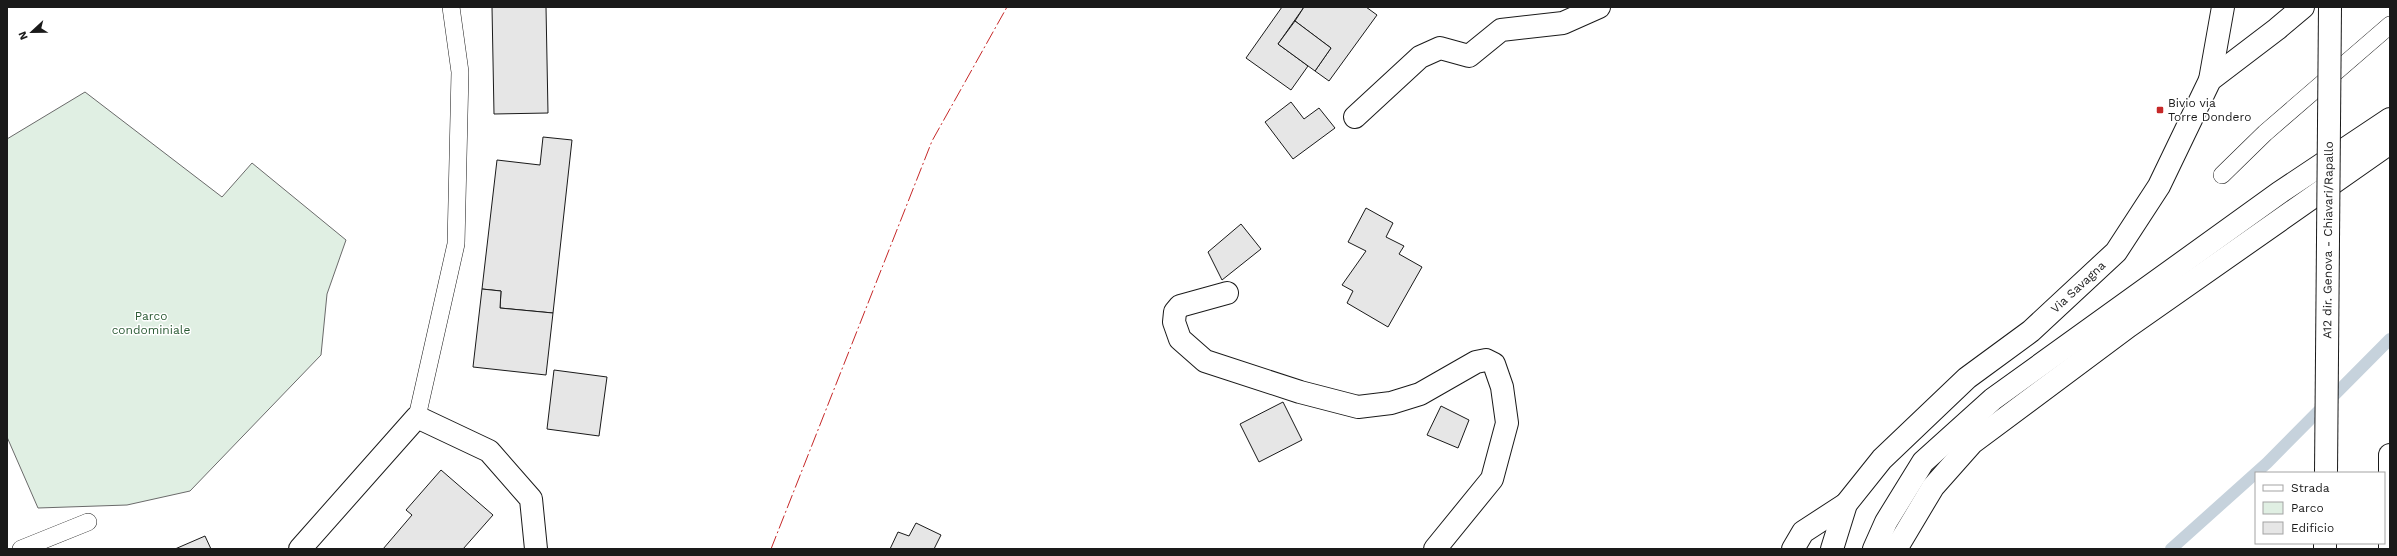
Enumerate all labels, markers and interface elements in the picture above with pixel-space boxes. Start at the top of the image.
north arrow [12,12,52,52]
text: N [16,29,31,42]
place label: Bivio via Torre Dondero [2168,96,2251,124]
marker: Bivio via Torre Dondero [2155,105,2165,115]
street label: A12 dir. Genova - Chiavari/Rapallo [2320,141,2336,339]
street label: Via Savagna [2048,258,2108,316]
park label: Parco condominiale [112,309,190,337]
legend [2255,472,2385,544]
text: Strada [2291,481,2330,495]
text: Parco [2291,501,2324,515]
text: Edificio [2291,521,2334,535]

